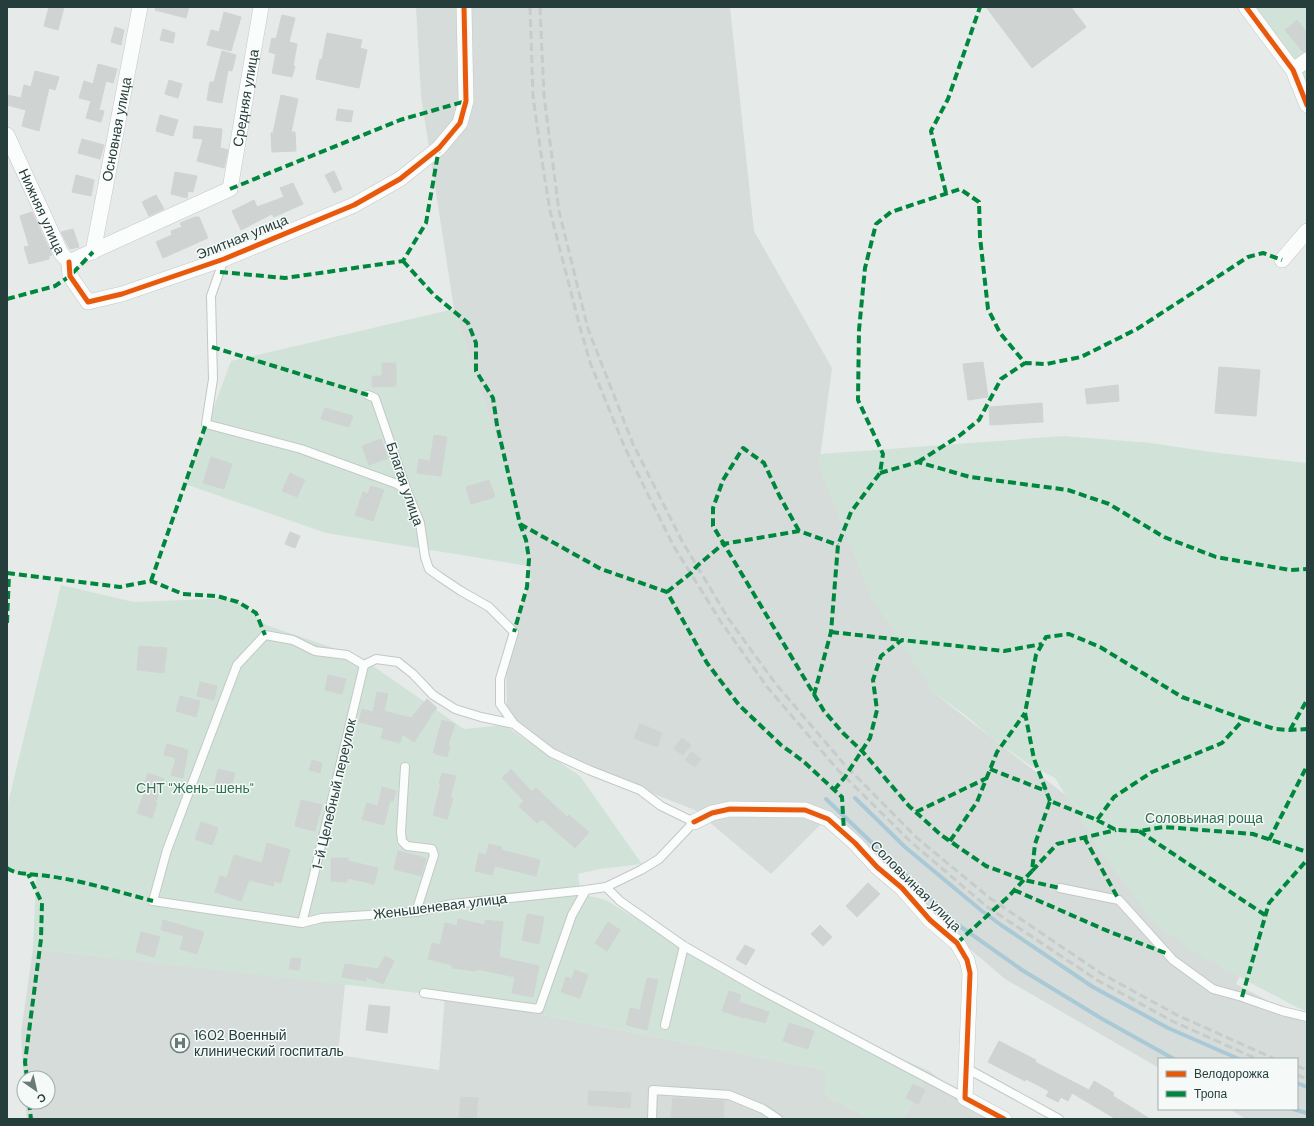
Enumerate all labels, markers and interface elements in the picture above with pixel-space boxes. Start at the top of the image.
street label: Средняя улица [228,48,263,148]
street label: Основная улица [98,75,135,183]
street label: Нижняя улица [15,166,69,257]
street label: Элитная улица [194,210,291,264]
street label: Благая улица [382,440,428,528]
street label: 1-й Целебный переулок [308,716,360,871]
park label: СНТ "Жень-шень" [136,779,254,797]
park label: Соловьиная роща [1145,809,1263,827]
street label: Соловьиная улица [867,837,965,935]
street label: Женьшеневая улица [372,889,508,923]
place label: 1602 Военный клинический госпиталь [194,1026,344,1060]
hospital icon: 1602 Военный клинический госпиталь [169,1032,191,1054]
legend [1158,1058,1298,1110]
text: Велодорожка [1194,1066,1269,1082]
north arrow [16,1070,56,1110]
text: Тропа [1194,1086,1228,1102]
text: С [34,1090,49,1106]

